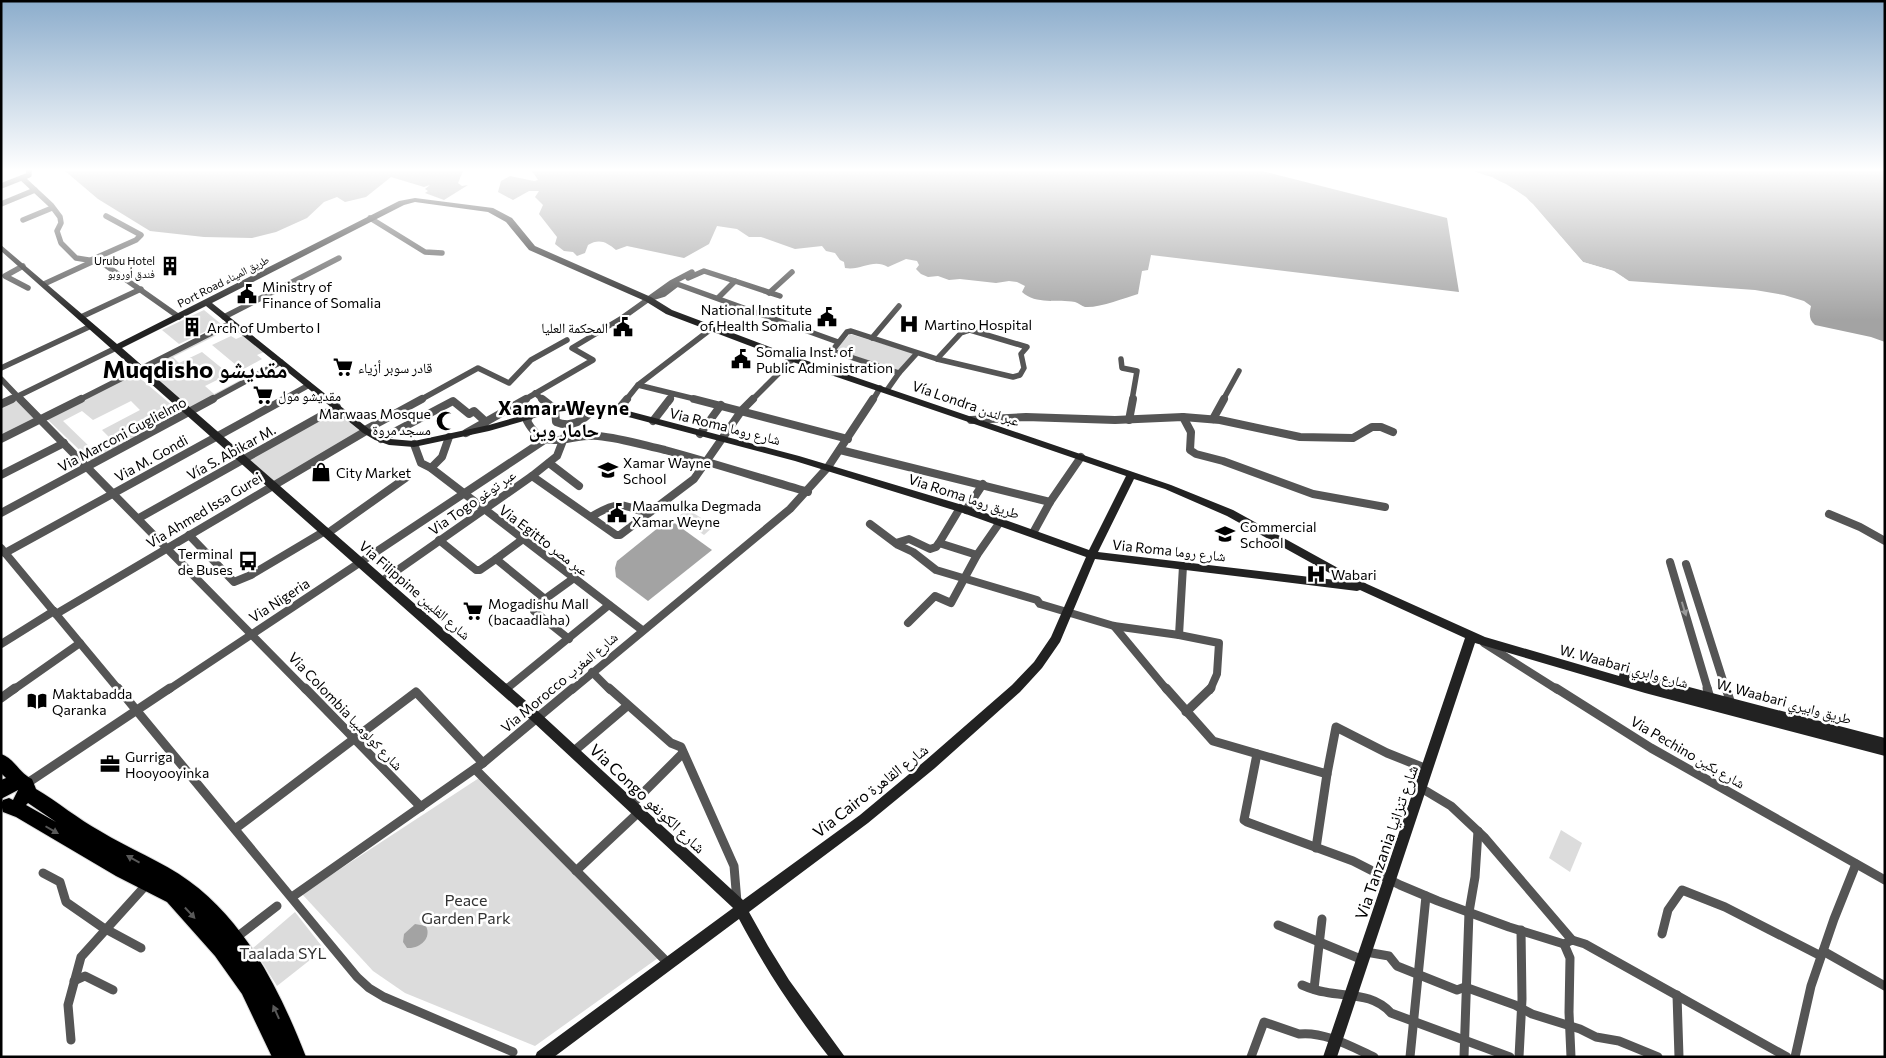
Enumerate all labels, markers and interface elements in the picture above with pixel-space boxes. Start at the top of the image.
street label: Port Road طريق الميناء [175,252,271,311]
place label: Urubu Hotel فندق أوروبو [94,254,155,281]
building icon: Urubu Hotel فندق أوروبو [159,255,181,277]
place label: Ministry of Finance of Somalia [262,278,381,311]
public building icon: Ministry of Finance of Somalia [236,283,258,305]
place label: National Institute of Health Somalia [700,301,812,334]
public building icon: National Institute of Health Somalia [816,306,838,328]
hospital icon: Martino Hospital [898,313,920,335]
building icon: Arch of Umberto I [181,316,203,338]
public building icon: المحكمة العليا [612,316,634,338]
place label: Martino Hospital [924,316,1032,333]
place label: Arch of Umberto I [207,319,320,336]
place label: المحكمة العليا [541,319,608,336]
place label: Somalia Inst. of Public Administration [756,343,893,376]
public building icon: Somalia Inst. of Public Administration [730,348,752,370]
district label: Muqdisho مقديشو [102,354,288,383]
supermarket icon: قادر سوبر أزياء [332,356,354,378]
place label: قادر سوبر أزياء [358,359,433,377]
street label: Vía Londra عبر لندن [910,377,1022,430]
supermarket icon: مقديشو مول [252,384,274,406]
place label: مقديشو مول [278,387,341,405]
street label: Via Marconi Guglielmo [55,393,189,475]
district label: Xamar Weyne حامار وين [498,396,630,442]
street label: Via Roma شارع روما [667,404,782,450]
place label: Marwaas Mosque مسجد مروة [319,405,431,439]
mosque icon: Marwaas Mosque مسجد مروة [435,410,457,432]
street label: Vía S. Abikar M. [184,421,278,483]
street label: Via M. Gondi [111,431,191,485]
place label: Xamar Wayne School [623,454,711,487]
school or university icon: Xamar Wayne School [597,459,619,481]
shop icon: City Market [310,461,332,483]
place label: City Market [336,464,412,481]
street label: Via Togo عبر توغو [425,466,519,539]
street label: Via Ahmed Issa Gurei [143,469,265,551]
street label: Via Roma طريق روما [906,470,1022,524]
place label: Maamulka Degmada Xamar Weyne [632,497,761,530]
street label: Via Egitto عبر مصر [495,501,592,580]
public building icon: Maamulka Degmada Xamar Weyne [606,502,628,524]
place label: Commercial School [1240,518,1317,551]
school or university icon: Commercial School [1214,523,1236,545]
street label: Via Roma شارع روما [1111,536,1227,566]
street label: Via Filippine شارع الفلبين [355,537,474,645]
place label: Terminal de Buses [177,545,233,578]
bus stop icon: Terminal de Buses [237,550,259,572]
hospital icon: Wabari [1305,563,1327,585]
place label: Wabari [1331,566,1377,583]
street label: Via Nigeria [246,574,312,626]
place label: Mogadishu Mall (bacaadlaha) [488,595,589,628]
supermarket icon: Mogadishu Mall (bacaadlaha) [462,600,484,622]
one-way arrow [1680,601,1688,616]
street label: Via Morocco شارع المغرب [497,628,622,737]
street label: W. Waabari شارع وابري [1557,641,1690,695]
street label: Via Colombia شارع كولومبيا [284,648,407,775]
street label: W. Waabari طريق وابيري [1713,675,1854,731]
place label: Maktabadda Qaranka [52,685,132,718]
library icon: Maktabadda Qaranka [26,690,48,712]
street label: Via Pechino شارع بكين [1627,712,1748,793]
street label: Via Congo شارع الكونغو [585,739,710,858]
street label: Via Cairo شارع القاهرة [809,739,933,842]
place label: Gurriga Hooyooyinka [125,748,209,781]
office icon: Gurriga Hooyooyinka [99,753,121,775]
street label: Via Tanzania شارع تنزانيا [1351,762,1423,922]
one-way arrow [45,825,58,834]
one-way arrow [125,855,140,863]
park label: Peace Garden Park [421,890,511,927]
one-way arrow [184,907,196,919]
park label: Taalada SYL [239,943,327,962]
one-way arrow [272,1005,280,1019]

